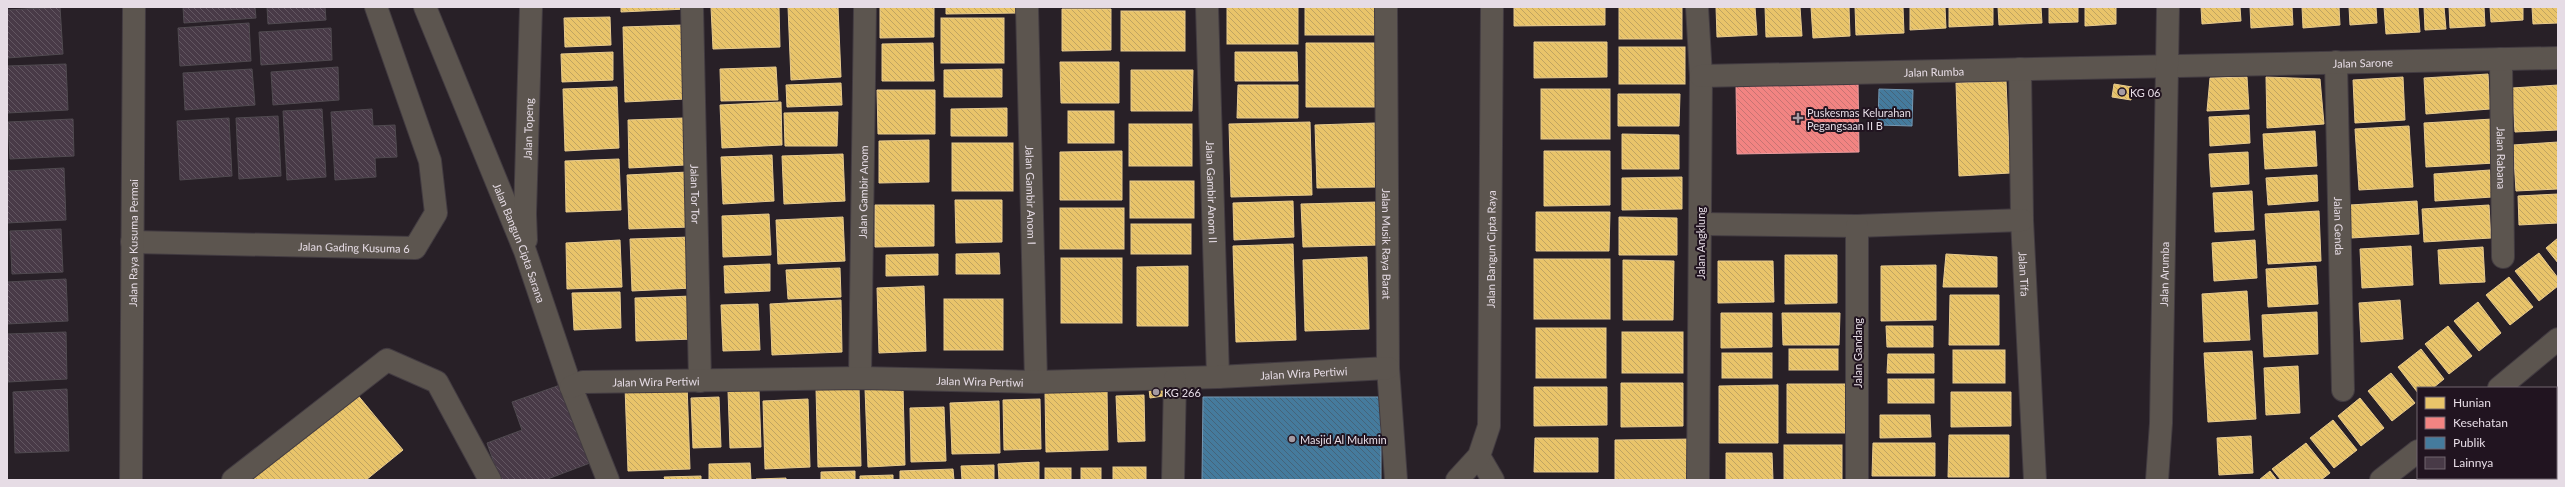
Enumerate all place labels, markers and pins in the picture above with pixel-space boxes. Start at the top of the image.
place label: KG 06 [2130,86,2160,99]
marker: KG 06 [2117,87,2127,97]
place label: Puskesmas Kelurahan Pegangsaan II B [1807,106,1911,132]
marker: Puskesmas Kelurahan Pegangsaan II B [1792,112,1804,124]
place label: KG 266 [1164,386,1201,399]
marker: KG 266 [1151,387,1161,397]
place label: Masjid Al Mukmin [1300,433,1387,446]
marker: Masjid Al Mukmin [1287,434,1297,444]

